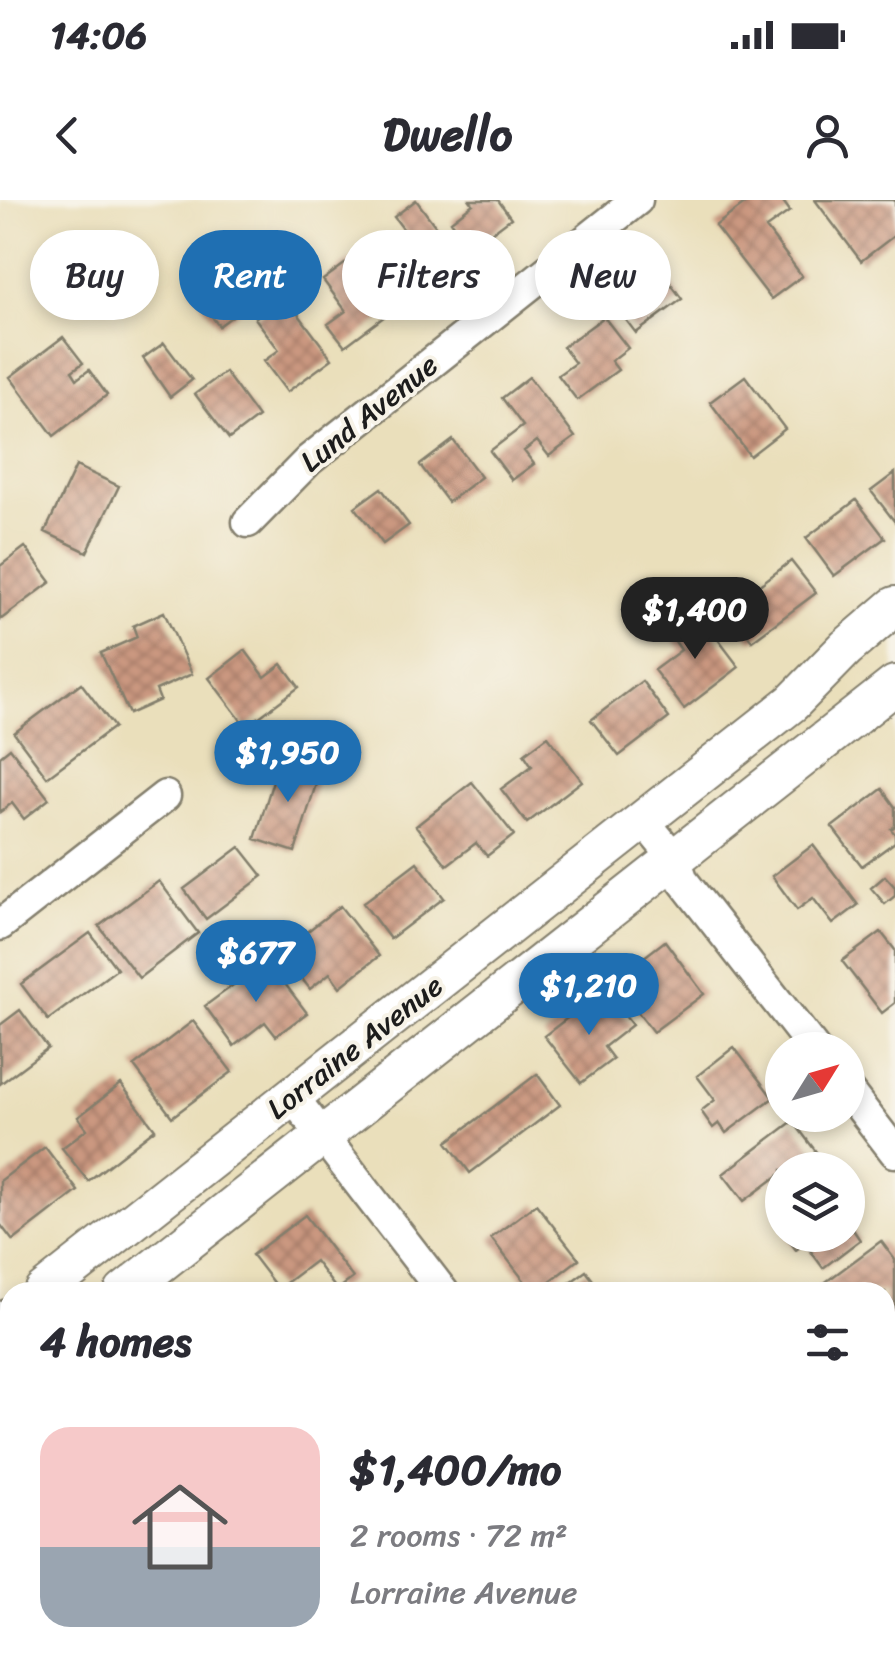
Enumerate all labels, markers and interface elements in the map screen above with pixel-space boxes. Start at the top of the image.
text: 14:06 [50,2,147,69]
text: Dwello [383,95,512,175]
icon: back [40,108,95,163]
icon: person [800,108,855,163]
chip: Buy [30,230,159,320]
chip: Rent [179,230,322,320]
chip: Filters [342,230,515,320]
chip: New [535,230,671,320]
street label: Lund Avenue [287,340,451,486]
pin: $1,400 [614,577,776,662]
text: $1,400 [643,581,747,638]
pin: $1,950 [207,720,369,805]
text: $1,950 [236,724,340,781]
pin: $677 [197,920,315,1005]
text: $677 [218,924,294,981]
pin: $1,210 [508,953,670,1038]
text: $1,210 [541,957,637,1014]
street label: Lorraine Avenue [254,960,456,1134]
north arrow [765,1032,865,1132]
map controls [765,1032,865,1252]
button: layers [765,1152,865,1252]
text: 4 homes [40,1305,192,1379]
icon: filters [800,1315,855,1370]
text: $1,400/mo [350,1433,561,1507]
icon: home [120,1467,240,1587]
text: 2 rooms · 72 m² [350,1507,568,1564]
text: Lorraine Avenue [350,1564,578,1621]

